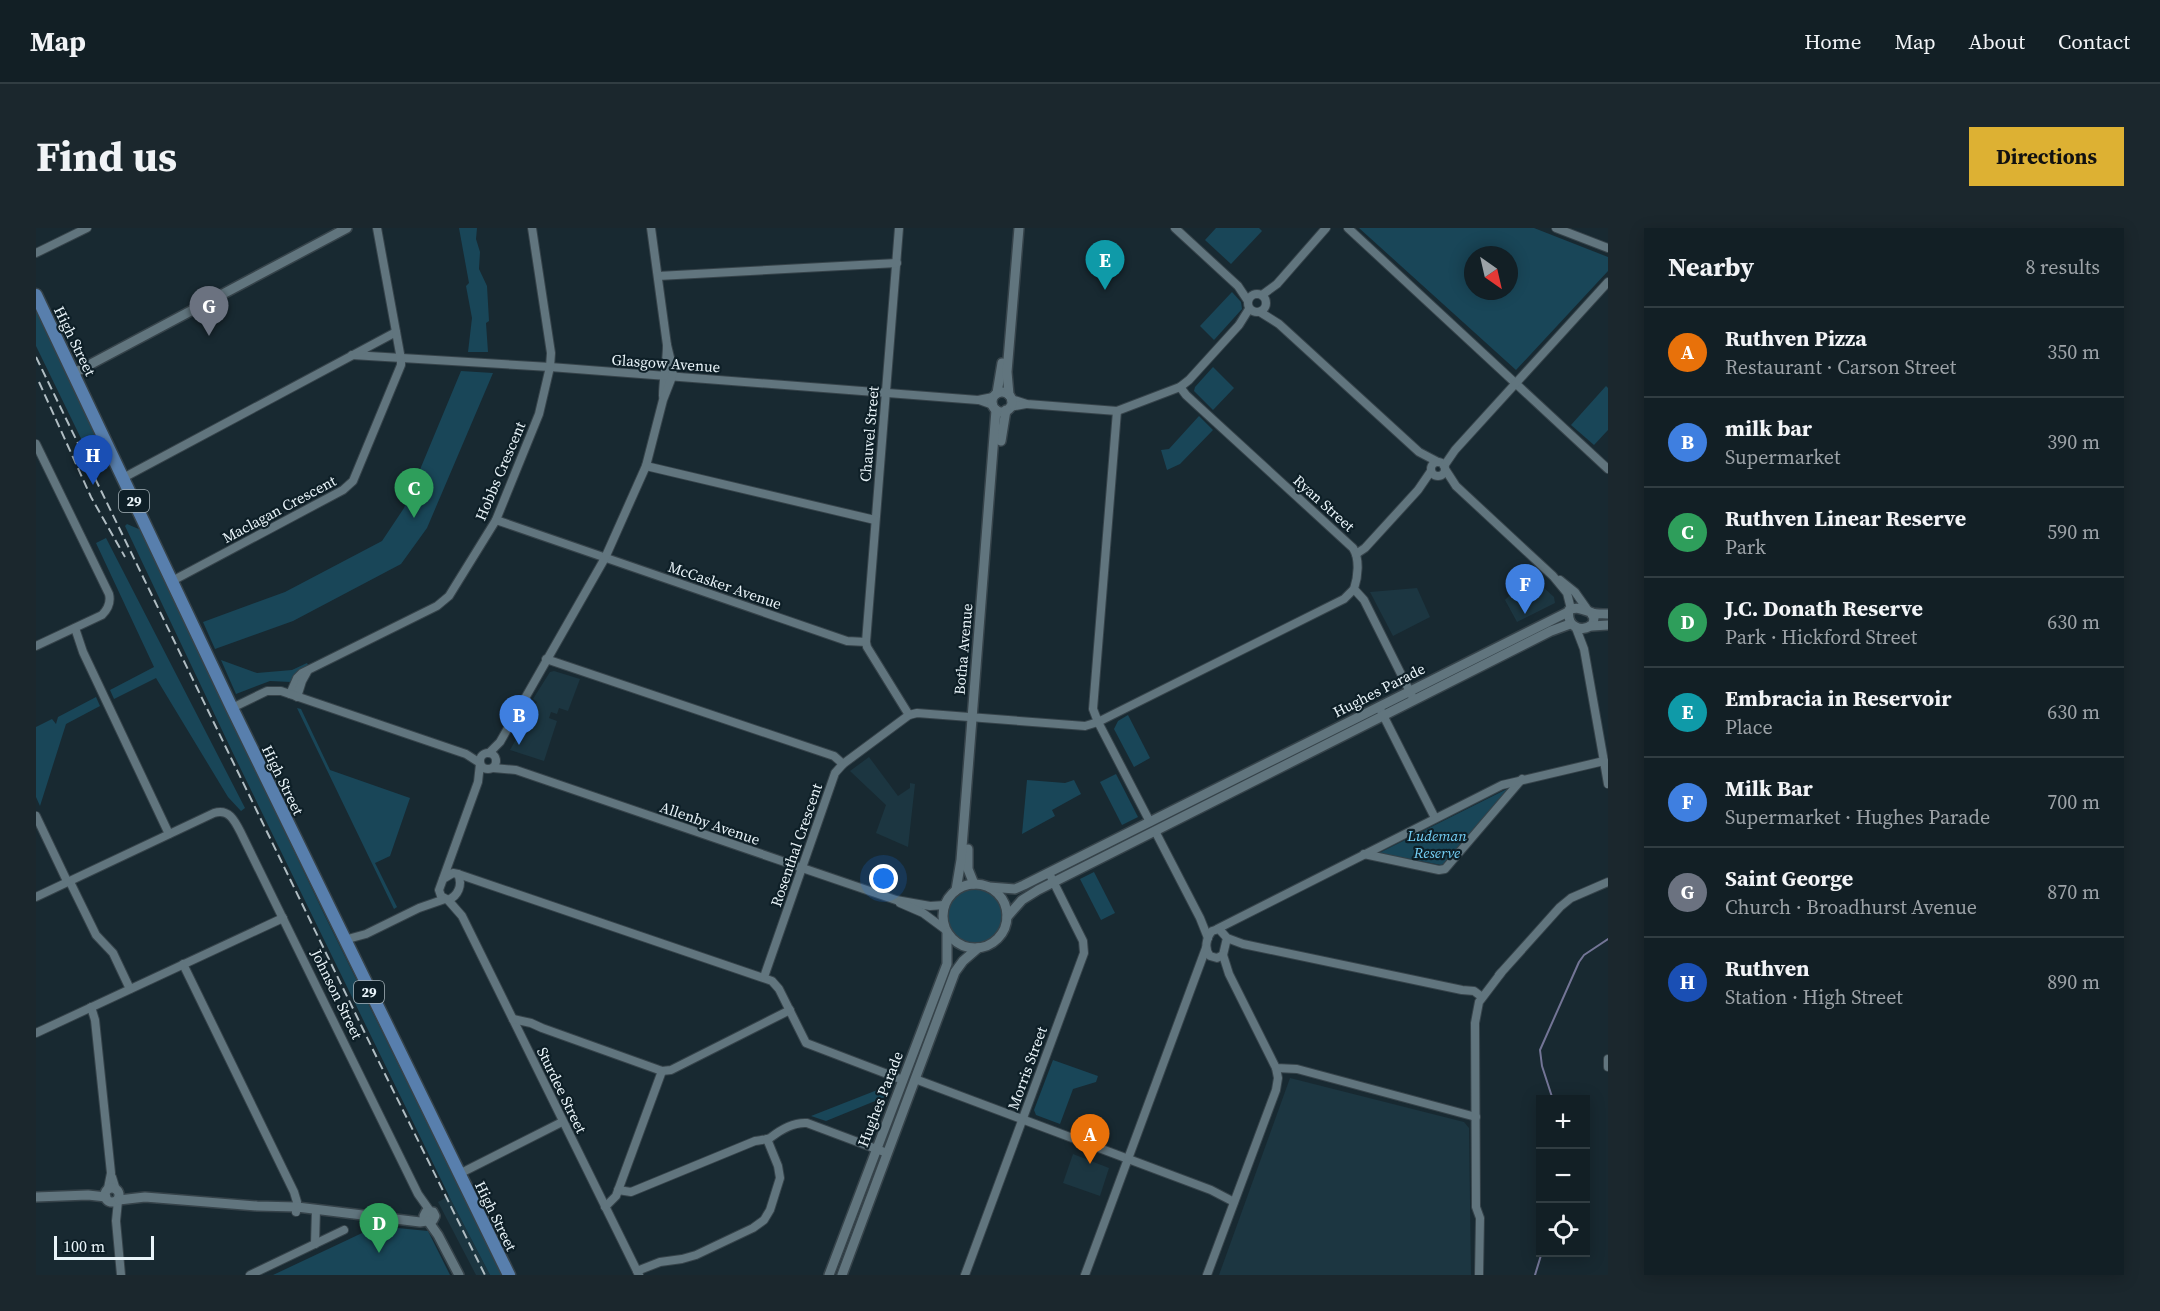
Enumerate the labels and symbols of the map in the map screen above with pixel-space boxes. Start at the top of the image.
pin: E [1086,241,1124,290]
north arrow [1464,246,1518,300]
pin: G [190,286,228,336]
street label: High Street [49,303,101,380]
street label: Glasgow Avenue [611,349,721,377]
street label: Chauvel Street [854,385,884,483]
street label: Hobbs Crescent [470,418,530,524]
pin: H [74,436,112,485]
pin: C [394,468,434,518]
street label: Maclagan Crescent [218,470,340,548]
street label: Ryan Street [1289,470,1359,536]
road number: 29 [119,490,149,512]
street label: McCasker Avenue [665,556,785,614]
pin: F [1506,564,1544,614]
street label: Botha Avenue [949,602,977,696]
street label: Hughes Parade [1329,658,1429,722]
pin: B [500,696,538,745]
street label: High Street [257,742,309,819]
street label: Rosenthal Crescent [765,780,827,910]
street label: Allenby Avenue [657,796,763,850]
park label: Ludeman Reserve [1406,825,1467,863]
your location [869,864,898,893]
street label: Johnson Street [306,945,368,1043]
road number: 29 [354,981,384,1003]
street label: Morris Street [1002,1023,1052,1113]
street label: Sturdee Street [532,1043,592,1137]
street label: Hughes Parade [852,1048,908,1150]
pin: A [1070,1114,1110,1164]
street label: High Street [470,1178,522,1255]
pin: D [360,1204,398,1253]
scale bar [54,1233,154,1260]

